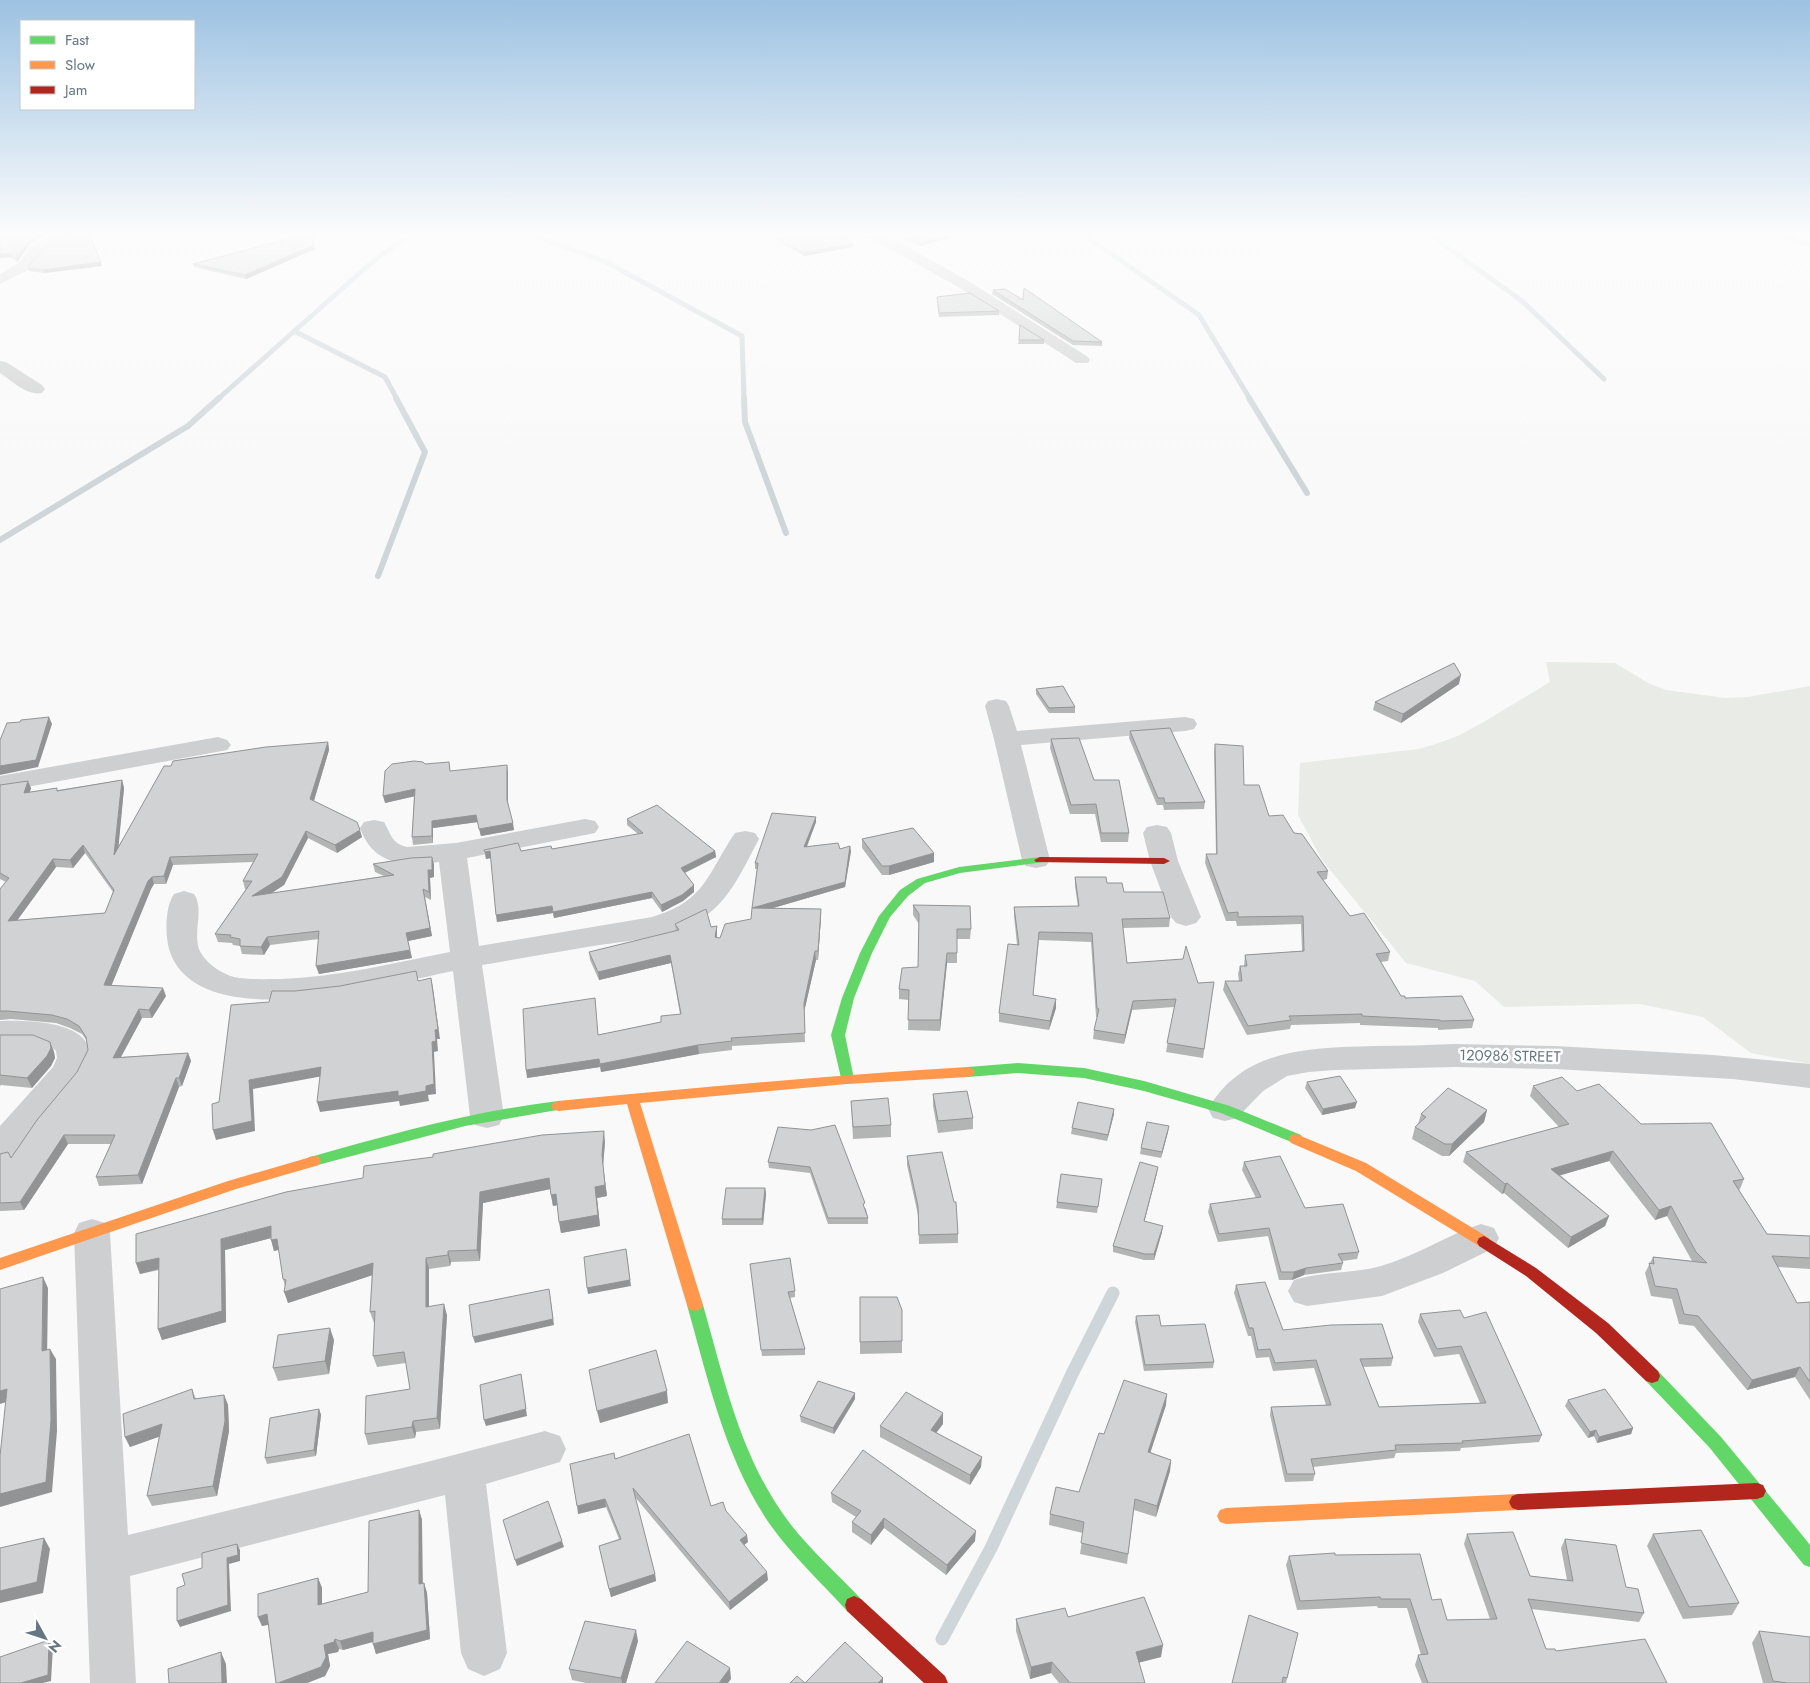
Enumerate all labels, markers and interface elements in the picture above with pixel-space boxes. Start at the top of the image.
legend [20,20,195,110]
text: Fast [65,29,89,51]
text: Slow [65,54,96,76]
text: Jam [63,79,88,101]
street label: 120986 STREET [1459,1044,1561,1068]
north arrow [20,1613,70,1663]
text: N [44,1636,66,1657]

